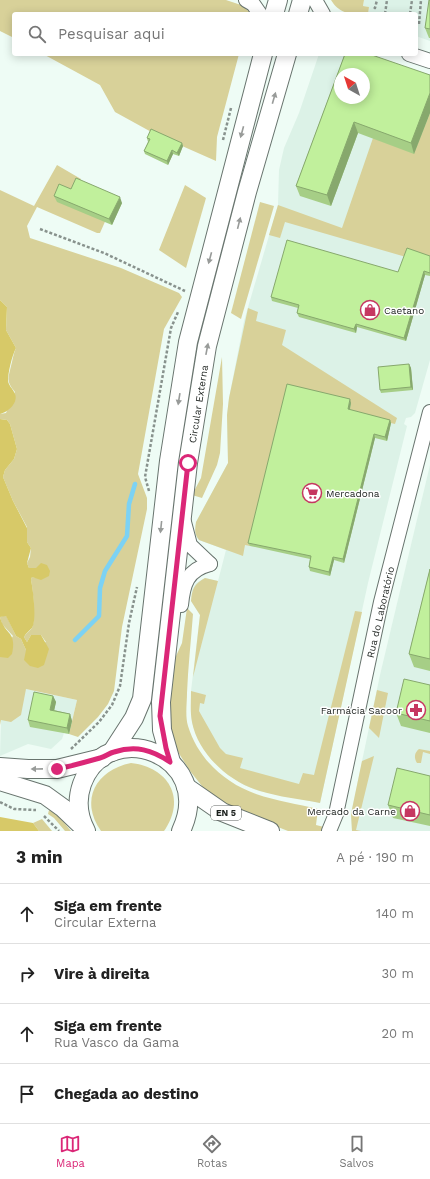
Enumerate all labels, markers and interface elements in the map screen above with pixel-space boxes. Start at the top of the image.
search box [12,12,418,56]
icon: search [26,23,48,45]
text: Pesquisar aqui [58,25,165,43]
north arrow [334,68,370,104]
one-way arrow [271,92,277,104]
one-way arrow [239,126,245,139]
one-way arrow [236,217,242,229]
one-way arrow [206,252,212,264]
shop icon: Caetano [359,299,381,321]
place label: Caetano [384,305,424,316]
one-way arrow [204,343,210,355]
street label: Circular Externa [187,364,210,444]
one-way arrow [176,393,182,405]
route start [179,454,197,472]
supermarket icon: Mercadona [301,482,323,504]
place label: Mercadona [326,488,380,499]
one-way arrow [158,521,164,533]
street label: Rua do Laboratório [365,565,396,659]
pharmacy icon: Farmácia Sacoor [405,699,427,721]
place label: Farmácia Sacoor [321,705,402,716]
route end [48,760,66,778]
one-way arrow [30,766,43,772]
shop icon: Mercado da Carne [399,800,421,822]
road number: EN 5 [211,806,241,820]
place label: Mercado da Carne [307,806,396,817]
text: 3 min [16,847,62,867]
text: A pé · 190 m [336,850,414,865]
text: Siga em frente [54,897,162,915]
icon: ahead [16,903,38,925]
text: 140 m [376,906,414,921]
text: Circular Externa [54,915,156,930]
icon: right [16,963,38,985]
text: Vire à direita [54,965,149,983]
text: 30 m [382,966,414,981]
text: Siga em frente [54,1017,162,1035]
icon: ahead [16,1023,38,1045]
text: 20 m [382,1026,414,1041]
text: Rua Vasco da Gama [54,1035,179,1050]
icon: arrive [16,1083,38,1105]
text: Chegada ao destino [54,1085,199,1103]
tab: Mapa [56,1133,85,1170]
tab: Rotas [197,1133,227,1170]
tab: Salvos [339,1133,374,1170]

